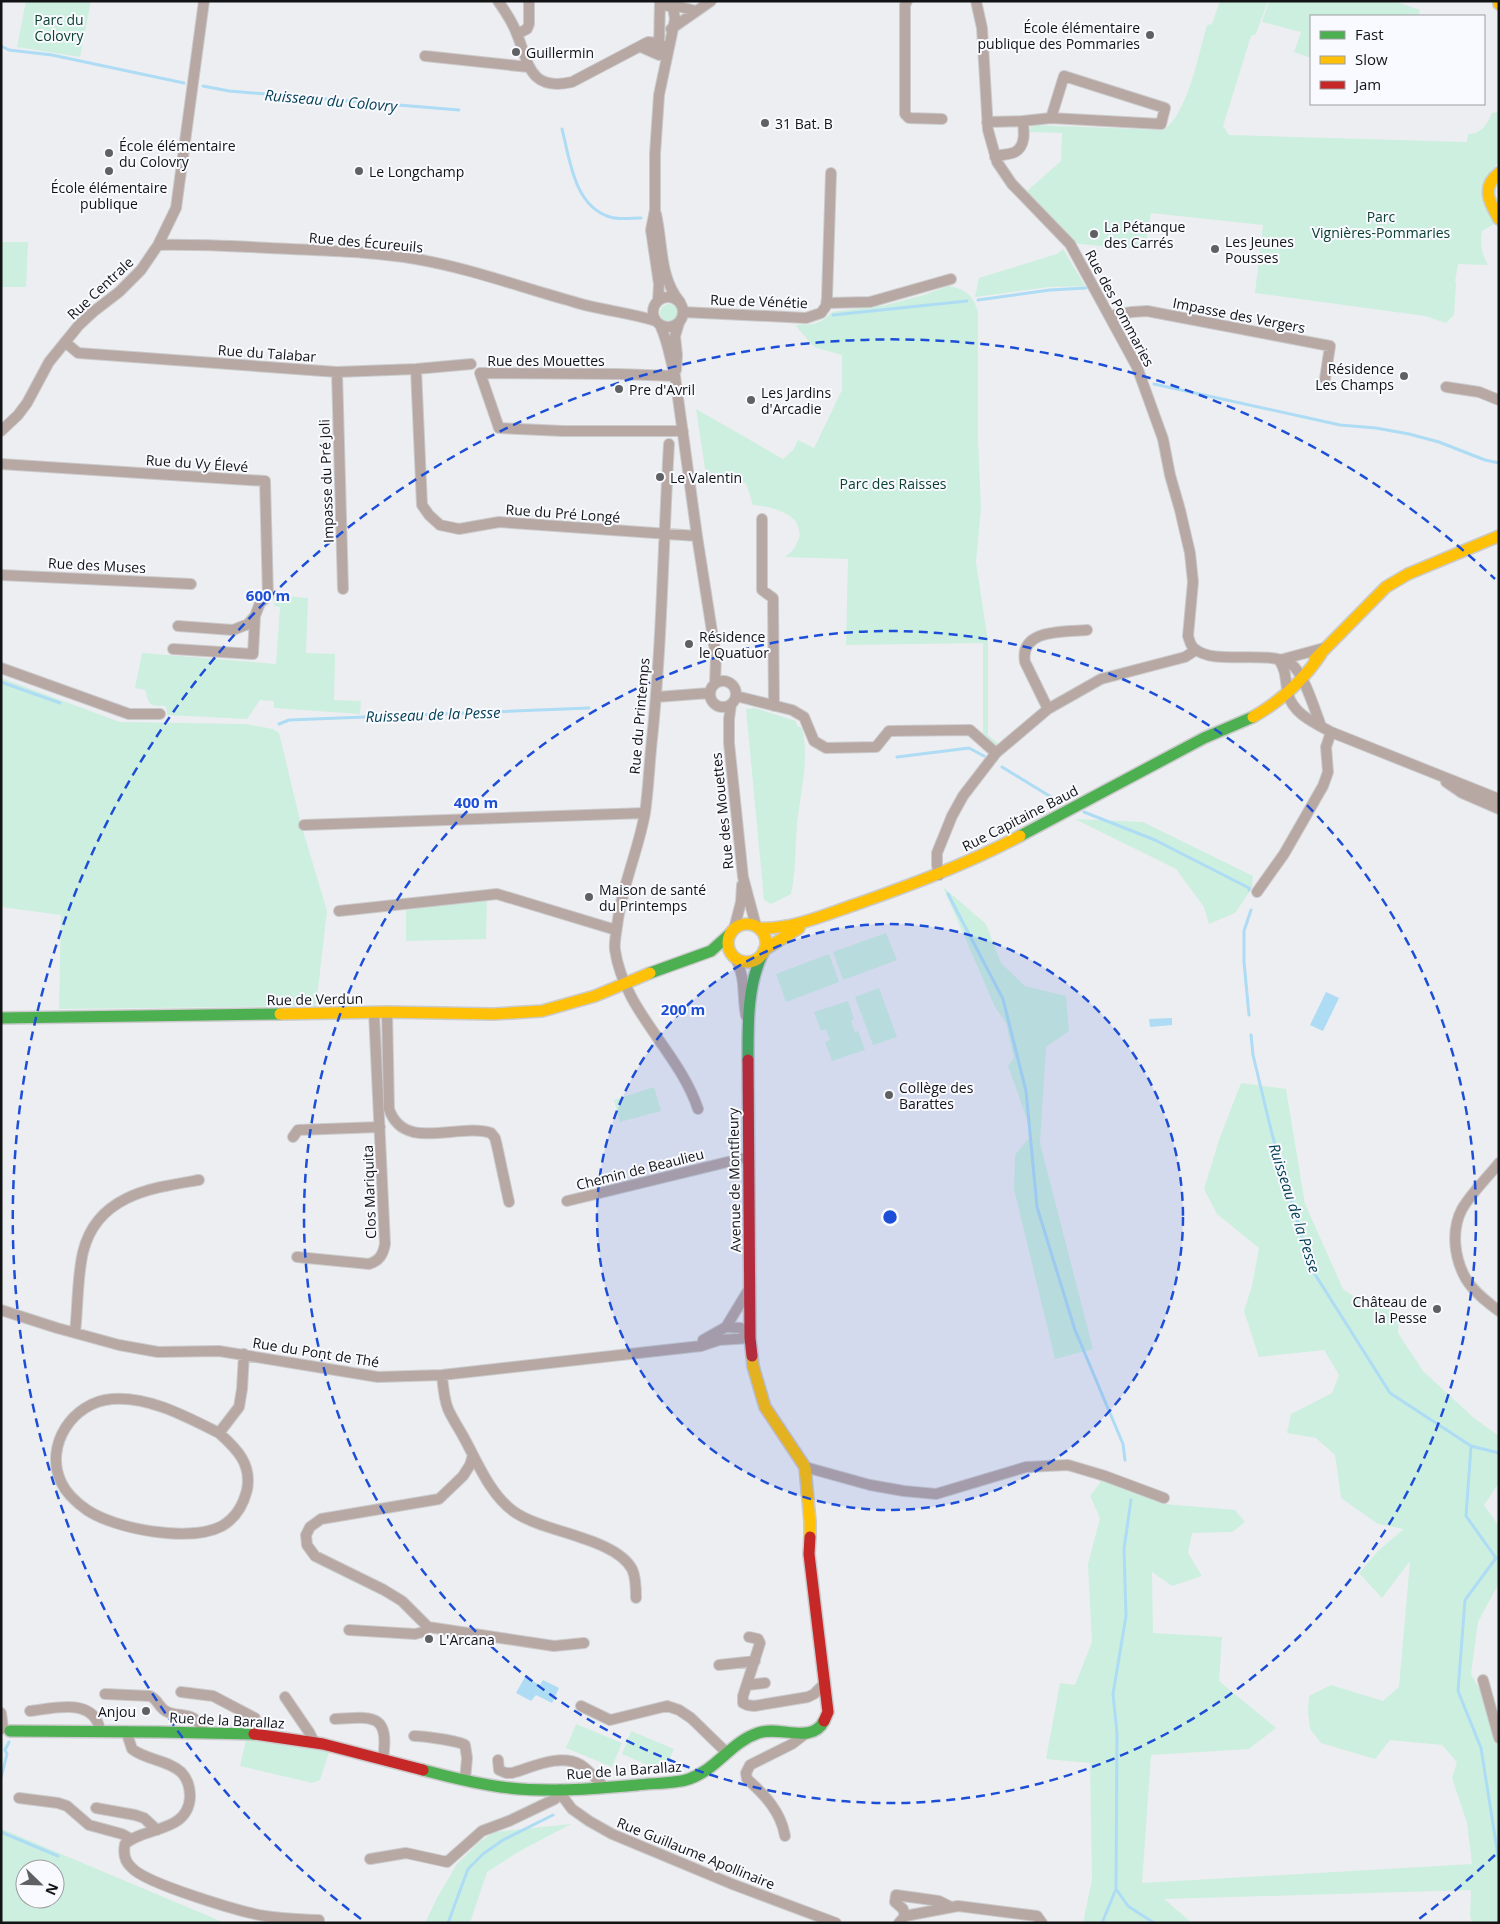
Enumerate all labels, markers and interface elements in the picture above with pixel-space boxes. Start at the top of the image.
park label: Parc du Colovry [34,10,84,45]
legend [1310,15,1485,105]
place label: École élémentaire publique des Pommaries [977,18,1140,53]
text: Fast [1355,24,1384,44]
marker: École élémentaire publique des Pommaries [1144,29,1156,41]
place label: Guillermin [526,43,594,62]
marker: Guillermin [510,46,522,58]
text: Slow [1355,49,1388,69]
text: Jam [1353,74,1381,94]
water label: Ruisseau du Colovry [264,84,399,116]
place label: 31 Bat. B [775,114,833,133]
marker: 31 Bat. B [759,117,771,129]
place label: École élémentaire du Colovry [119,136,236,171]
marker: École élémentaire du Colovry [103,147,115,159]
place label: Le Longchamp [369,162,464,181]
marker: École élémentaire publique [103,165,115,177]
marker: Le Longchamp [353,165,365,177]
place label: École élémentaire publique [51,178,167,213]
park label: Parc Vignières-Pommaries [1312,207,1451,242]
place label: La Pétanque des Carrés [1104,217,1186,252]
street label: Rue des Écureuils [308,228,424,256]
marker: La Pétanque des Carrés [1088,228,1100,240]
place label: Les Jeunes Pousses [1225,232,1294,267]
marker: Les Jeunes Pousses [1209,243,1221,255]
street label: Rue des Pommaries [1081,246,1159,370]
street label: Rue Centrale [63,252,137,324]
street label: Rue de Vénétie [710,290,808,312]
street label: Impasse des Vergers [1171,293,1307,337]
street label: Rue du Talabar [217,340,317,366]
street label: Rue des Mouettes [487,351,605,370]
place label: Résidence Les Champs [1315,359,1394,394]
marker: Résidence Les Champs [1398,370,1410,382]
place label: Pre d'Avril [629,380,695,399]
marker: Pre d'Avril [613,383,625,395]
place label: Les Jardins d'Arcadie [761,383,831,418]
marker: Les Jardins d'Arcadie [745,394,757,406]
street label: Impasse du Pré Joli [314,419,338,543]
street label: Rue du Vy Élevé [145,450,249,476]
place label: Le Valentin [670,468,742,487]
marker: Le Valentin [654,471,666,483]
park label: Parc des Raisses [840,474,947,493]
street label: Rue du Pré Longé [505,500,621,526]
street label: Rue des Muses [48,553,147,577]
text: 600 m [246,585,290,605]
place label: Résidence le Quatuor [699,627,769,662]
marker: Résidence le Quatuor [683,638,695,650]
street label: Rue du Printemps [624,657,654,775]
water label: Ruisseau de la Pesse [365,702,501,726]
street label: Rue des Mouettes [706,751,738,870]
street label: Rue Capitaine Baud [959,781,1081,855]
text: 400 m [454,792,498,812]
place label: Maison de santé du Printemps [599,880,706,915]
marker: Maison de santé du Printemps [583,891,595,903]
street label: Rue de Verdun [267,989,363,1009]
text: 200 m [661,999,705,1019]
place label: Collège des Barattes [899,1078,974,1113]
marker: Collège des Barattes [883,1089,895,1101]
street label: Avenue de Montfleury [723,1107,745,1252]
water label: Ruisseau de la Pesse [1265,1141,1326,1276]
street label: Chemin de Beaulieu [574,1144,706,1194]
street label: Clos Mariquita [358,1145,380,1239]
centre of rings [881,1208,899,1226]
place label: Château de la Pesse [1353,1292,1427,1327]
marker: Château de la Pesse [1431,1303,1443,1315]
street label: Rue du Pont de Thé [251,1333,381,1371]
place label: L'Arcana [439,1630,495,1649]
marker: L'Arcana [423,1633,435,1645]
place label: Anjou [98,1702,136,1721]
marker: Anjou [140,1705,152,1717]
street label: Rue de la Barallaz [169,1707,286,1733]
street label: Rue de la Barallaz [566,1756,683,1784]
street label: Rue Guillaume Apollinaire [614,1813,778,1893]
north arrow [15,1859,65,1909]
text: N [41,1880,63,1898]

